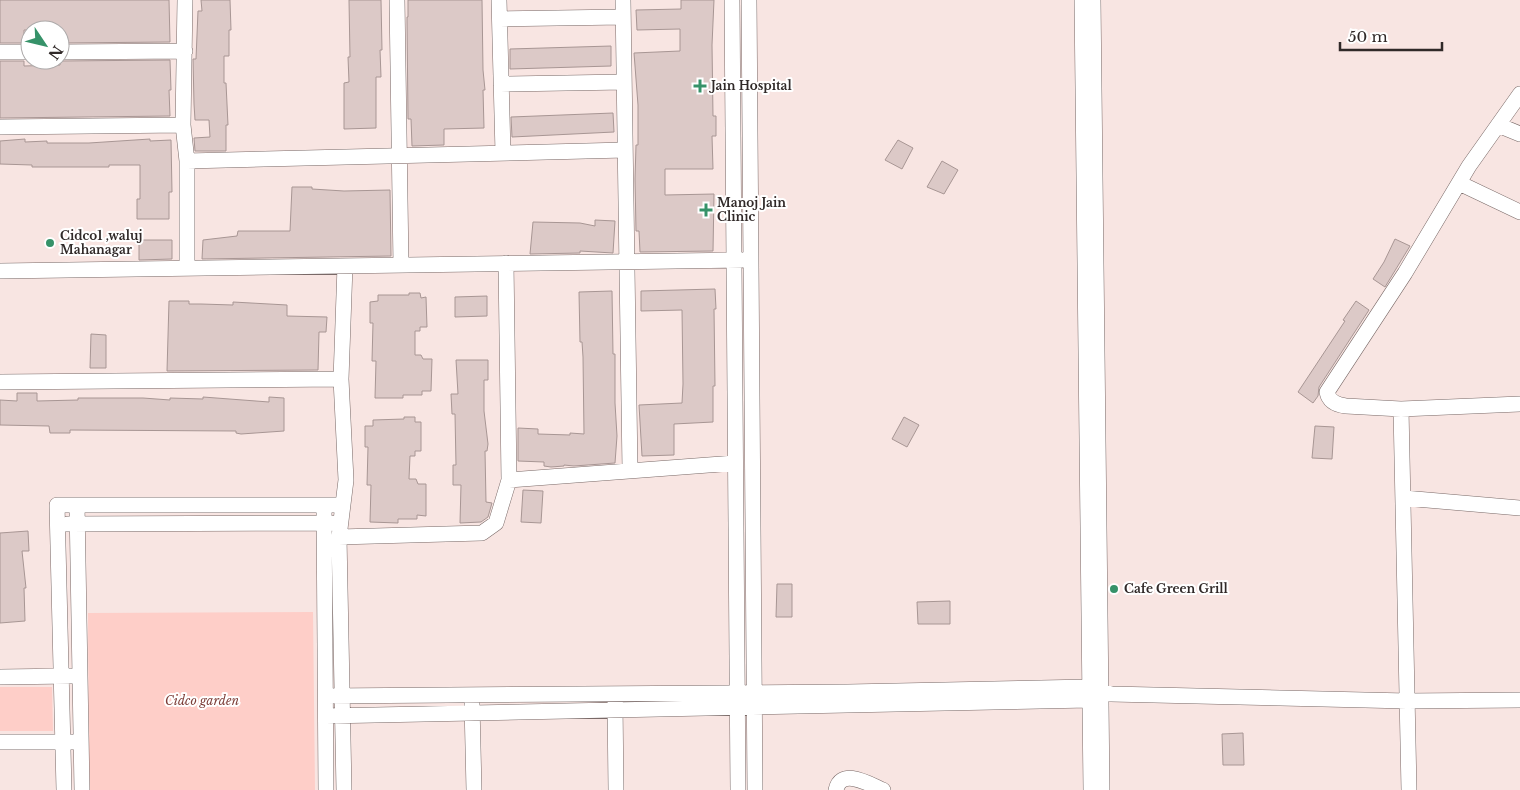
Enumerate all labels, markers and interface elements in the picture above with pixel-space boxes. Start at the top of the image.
north arrow [20,20,70,70]
scale bar [1340,20,1442,52]
text: 50 m [1348,27,1388,46]
text: N [44,42,67,63]
place label: Jain Hospital [708,78,792,93]
marker: Jain Hospital [693,79,707,93]
place label: Manoj Jain Clinic [717,195,786,224]
marker: Manoj Jain Clinic [699,203,713,217]
place label: Cidco1 ,waluj Mahanagar [60,228,142,257]
marker: Cidco1 ,waluj Mahanagar [44,237,56,249]
place label: Cafe Green Grill [1124,581,1229,596]
marker: Cafe Green Grill [1108,583,1120,595]
park label: Cidco garden [165,693,239,708]

